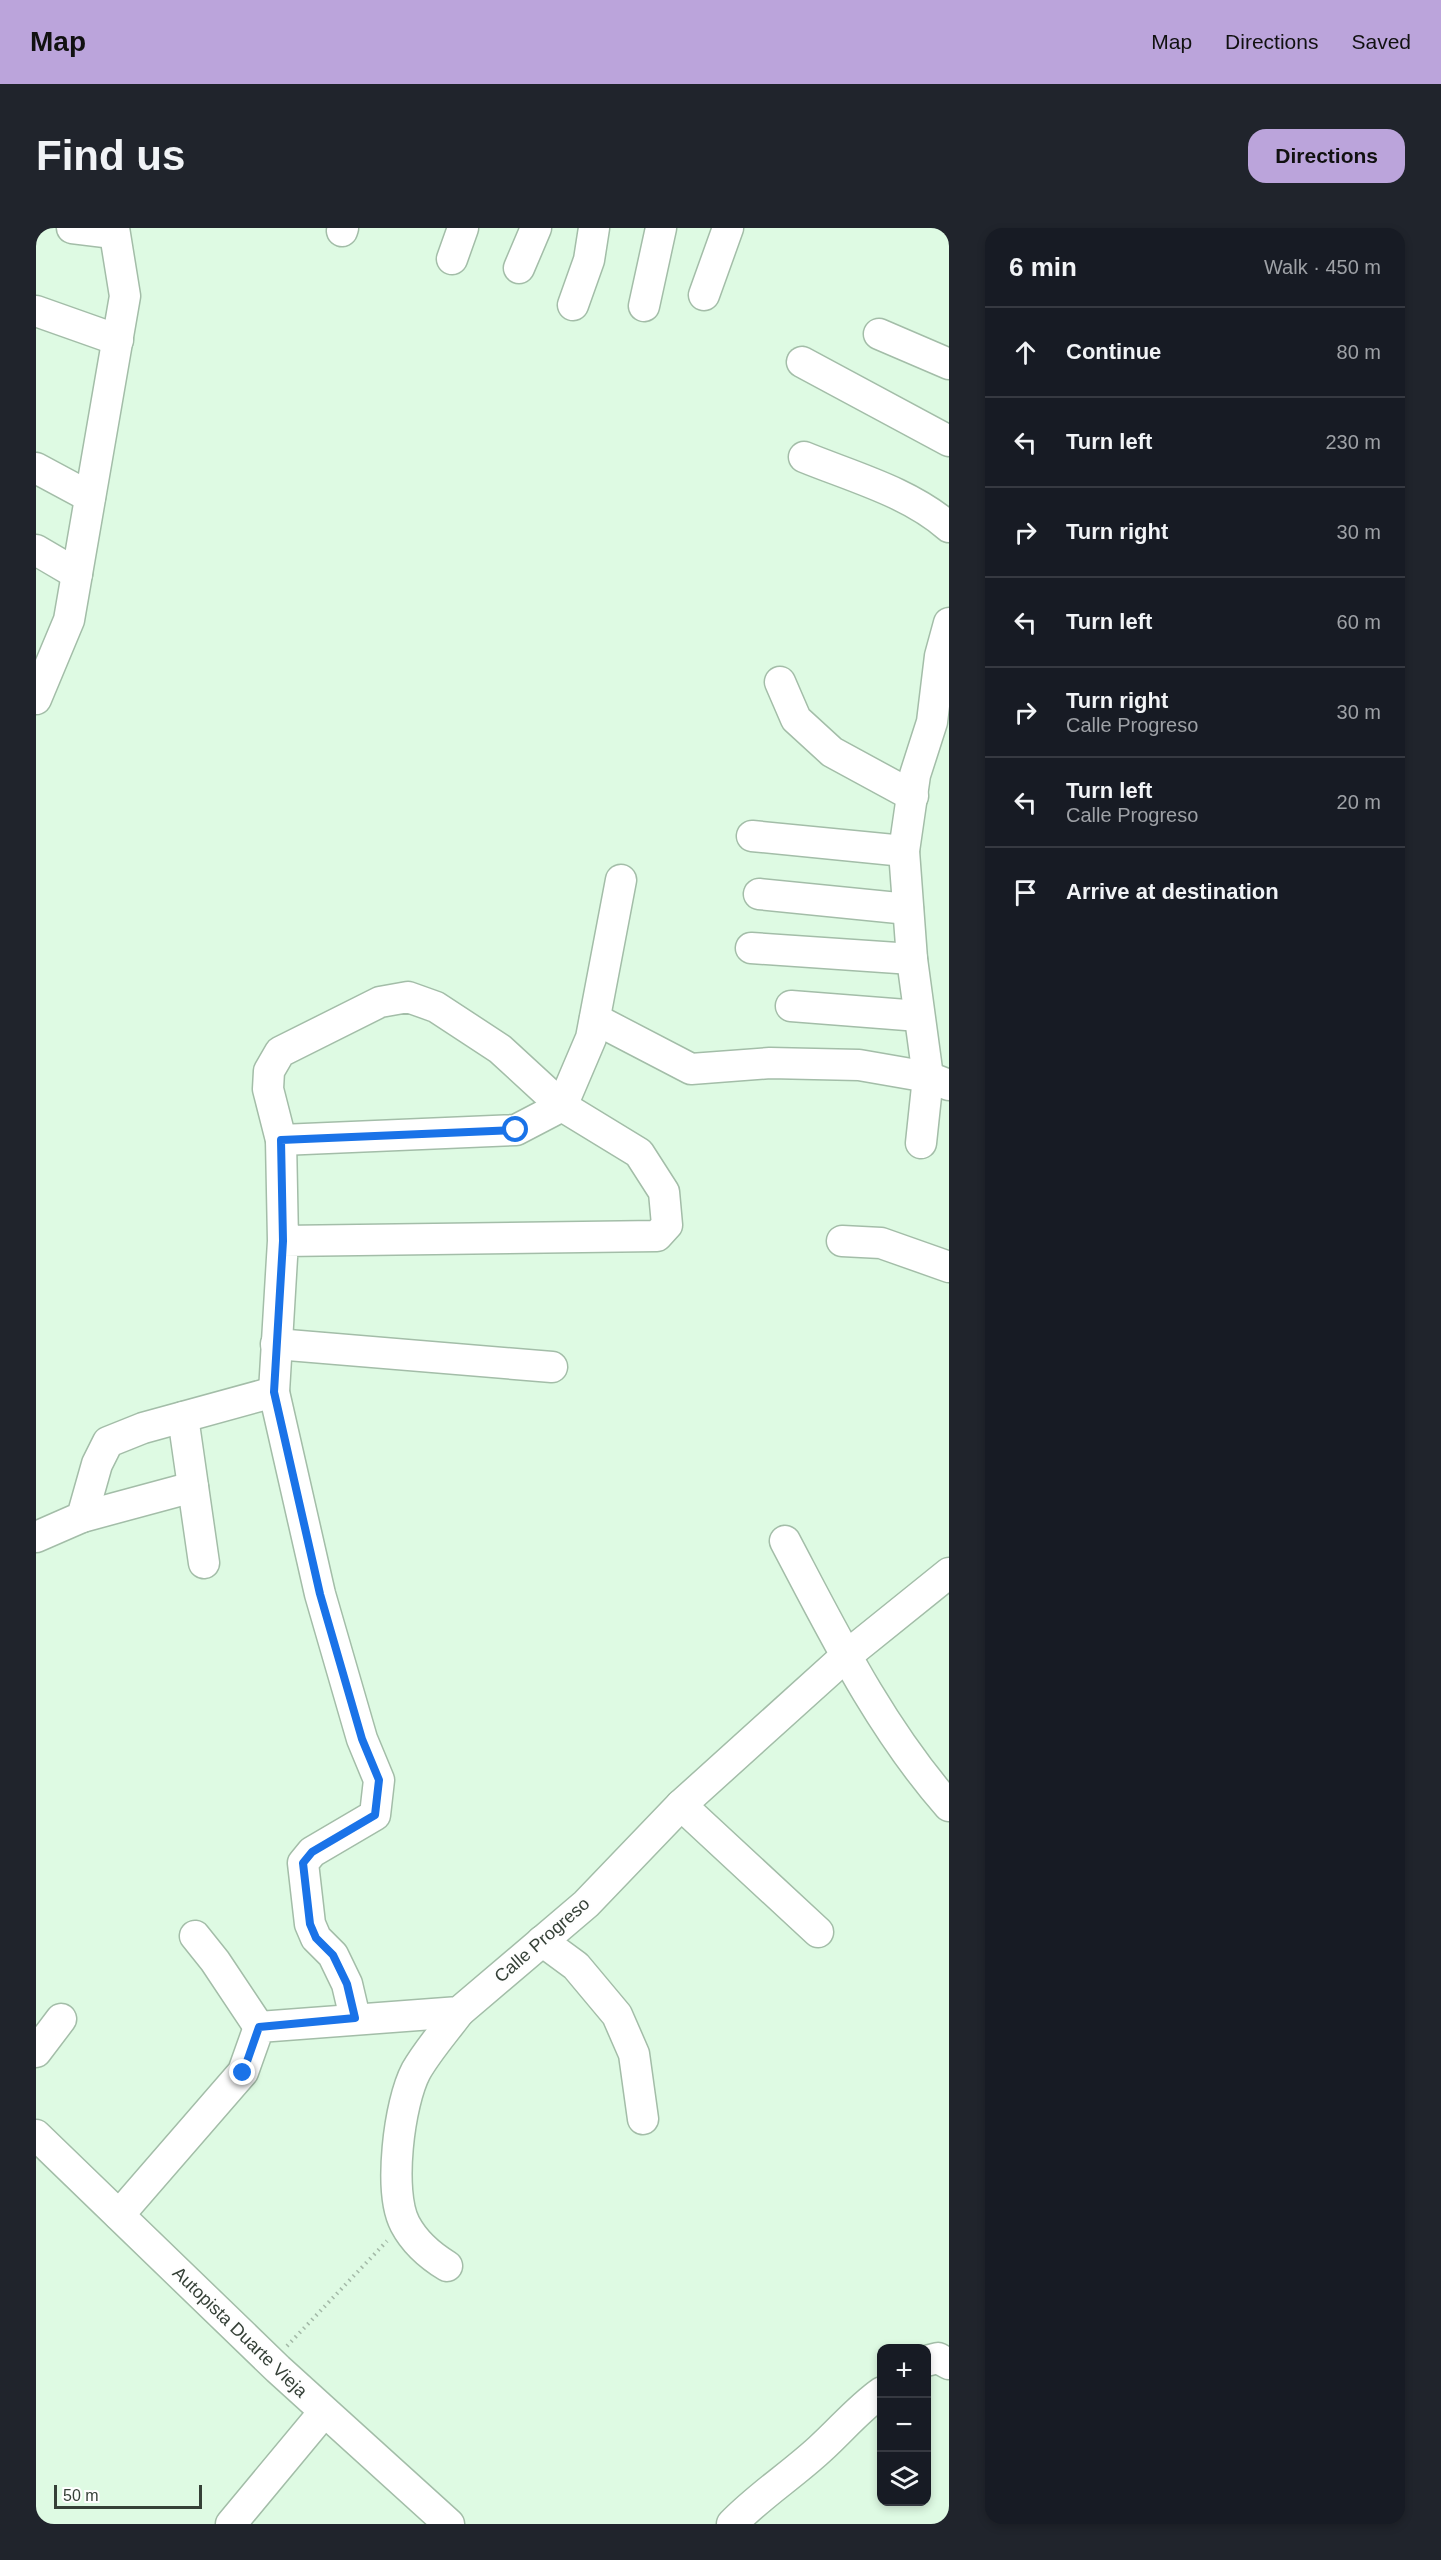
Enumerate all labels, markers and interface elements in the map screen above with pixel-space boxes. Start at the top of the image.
text: Map [30,26,86,57]
text: Map [1151,30,1192,53]
text: Directions [1225,30,1318,53]
text: Saved [1351,30,1411,53]
button: Directions [1248,129,1405,183]
text: Find us [36,132,185,179]
text: 6 min [1009,252,1077,282]
text: Walk · 450 m [1264,256,1381,278]
icon: ahead [1009,336,1042,369]
text: Continue [1066,339,1161,364]
text: 80 m [1337,341,1381,363]
icon: left [1009,426,1042,459]
text: Turn left [1066,429,1152,454]
text: 230 m [1325,431,1381,453]
icon: right [1009,516,1042,549]
text: Turn right [1066,519,1168,544]
text: 30 m [1337,521,1381,543]
icon: left [1009,606,1042,639]
text: Turn left [1066,609,1152,634]
text: 60 m [1337,611,1381,633]
text: Turn right [1066,688,1168,713]
icon: right [1009,696,1042,729]
text: 30 m [1337,701,1381,723]
text: Calle Progreso [1066,714,1198,736]
text: Turn left [1066,778,1152,803]
icon: left [1009,786,1042,819]
text: 20 m [1337,791,1381,813]
text: Calle Progreso [1066,804,1198,826]
icon: arrive [1009,876,1042,909]
text: Arrive at destination [1066,879,1279,904]
route start [502,1116,528,1142]
street label: Calle Progreso [491,1893,593,1987]
route end [229,2059,255,2085]
street label: Autopista Duarte Vieja [169,2263,312,2402]
map controls [877,2344,931,2506]
button: + [877,2344,931,2398]
button: − [877,2398,931,2452]
button: layers [877,2452,931,2506]
scale bar [54,2482,202,2510]
text: 50 m [63,2487,99,2504]

